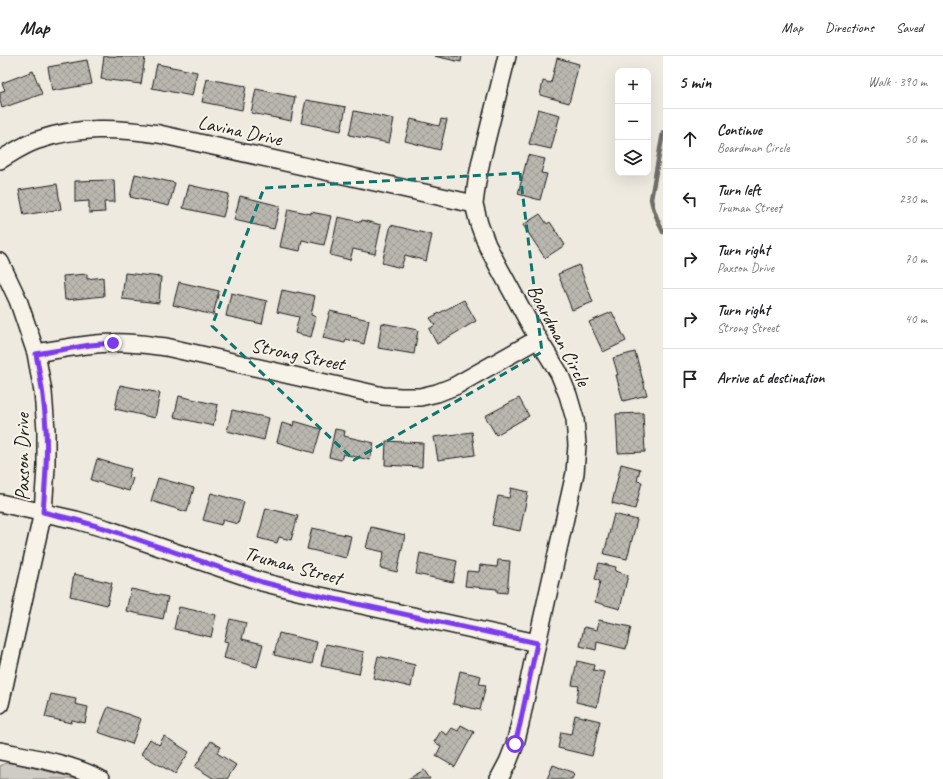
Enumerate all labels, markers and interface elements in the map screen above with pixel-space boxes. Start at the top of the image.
text: Map [20,16,50,40]
text: Map [782,19,803,36]
text: Directions [825,19,874,36]
text: Saved [896,19,923,36]
map controls [615,68,651,176]
button: + [615,68,651,104]
text: 5 min [679,72,711,93]
text: Walk · 390 m [868,74,927,90]
button: − [615,104,651,140]
street label: Lavina Drive [196,109,286,152]
text: Continue [717,121,762,140]
icon: ahead [679,128,701,150]
text: 50 m [905,131,927,147]
button: layers [615,140,651,176]
text: Boardman Circle [717,140,789,156]
text: Turn left [717,181,760,200]
icon: left [679,188,701,210]
text: 230 m [899,191,927,207]
text: Truman Street [717,200,782,216]
text: Turn right [717,241,770,260]
icon: right [679,248,701,270]
text: 70 m [905,251,927,267]
text: Paxson Drive [717,260,774,276]
street label: Boardman Circle [521,280,596,392]
text: Turn right [717,301,770,320]
icon: right [679,308,701,330]
text: 40 m [905,311,927,327]
text: Strong Street [717,320,779,336]
street label: Strong Street [249,332,349,377]
route end [104,334,122,352]
icon: arrive [679,368,701,390]
text: Arrive at destination [717,369,824,388]
street label: Paxson Drive [10,412,35,501]
street label: Truman Street [241,540,348,591]
route start [506,735,524,753]

